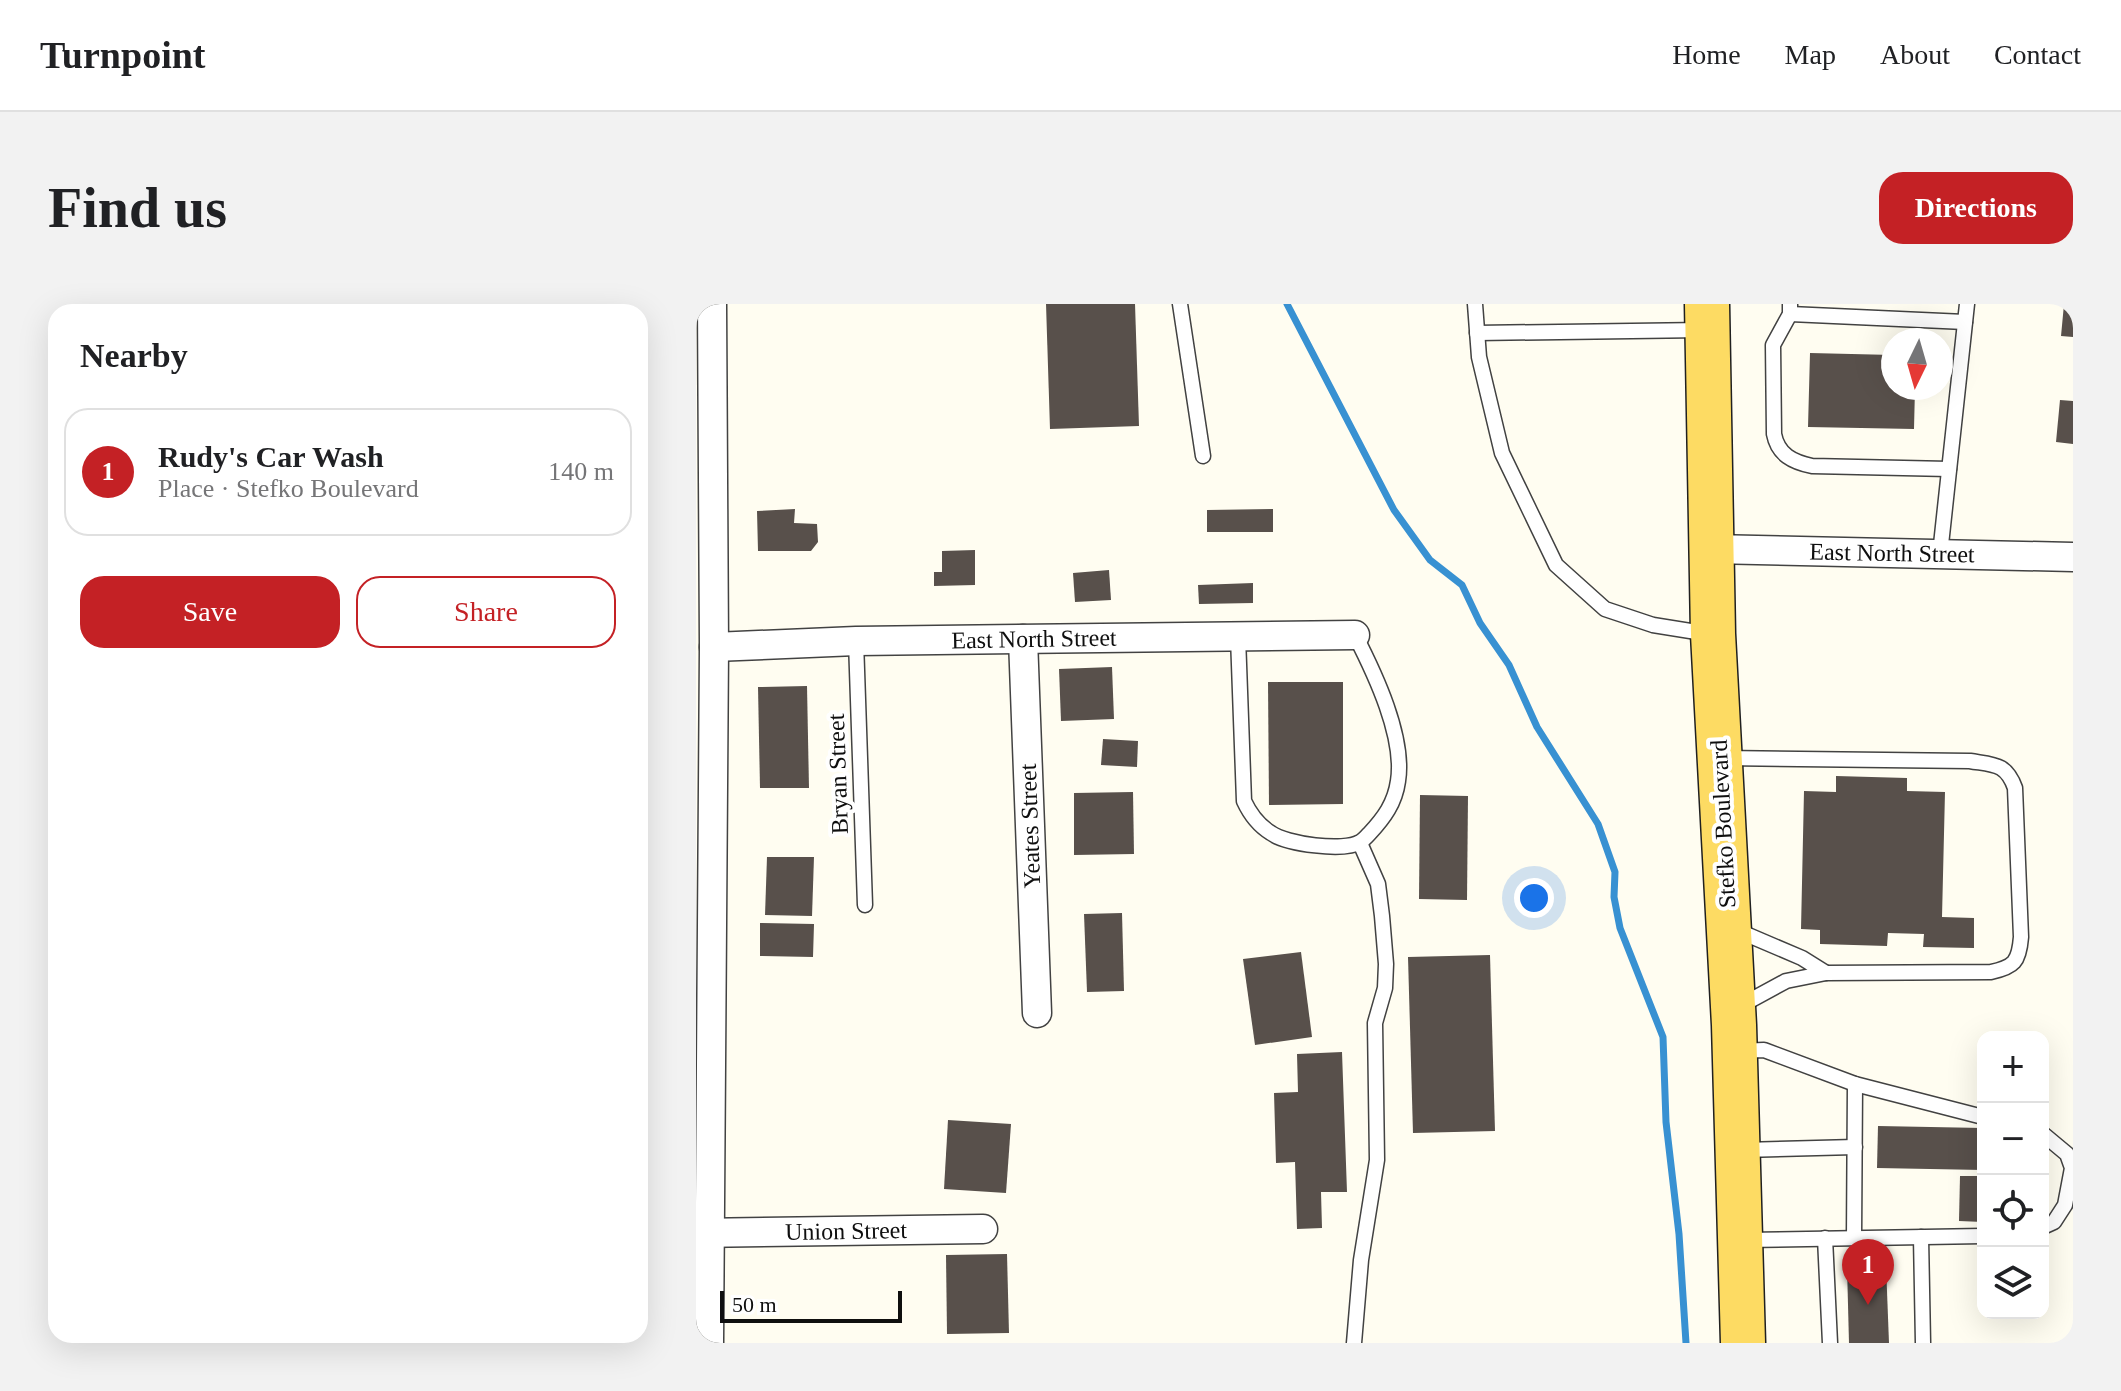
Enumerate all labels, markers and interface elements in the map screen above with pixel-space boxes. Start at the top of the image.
text: Turnpoint [40,34,205,76]
text: Home [1672,39,1741,70]
text: Map [1785,39,1836,70]
text: About [1880,39,1950,70]
text: Contact [1994,39,2081,70]
button: Directions [1879,172,2073,244]
text: Find us [48,177,227,239]
north arrow [1881,328,1953,400]
text: Nearby [80,337,188,374]
text: Rudy's Car Wash [158,440,384,473]
text: 1 [102,457,115,486]
text: 140 m [548,457,614,486]
text: Place · Stefko Boulevard [158,474,419,503]
street label: East North Street [1809,539,1975,567]
button: Save [80,576,340,648]
button: Share [356,576,616,648]
street label: East North Street [951,625,1117,653]
street label: Bryan Street [823,713,853,835]
street label: Stefko Boulevard [1706,739,1740,909]
street label: Yeates Street [1015,763,1045,889]
your location [1514,878,1554,918]
map controls [1977,1031,2049,1319]
button: + [1977,1031,2049,1103]
button: − [1977,1103,2049,1175]
button: locate [1977,1175,2049,1247]
street label: Union Street [785,1217,908,1245]
pin: 1 [1842,1239,1894,1305]
button: layers [1977,1247,2049,1319]
scale bar [720,1287,902,1323]
text: 50 m [732,1292,777,1317]

